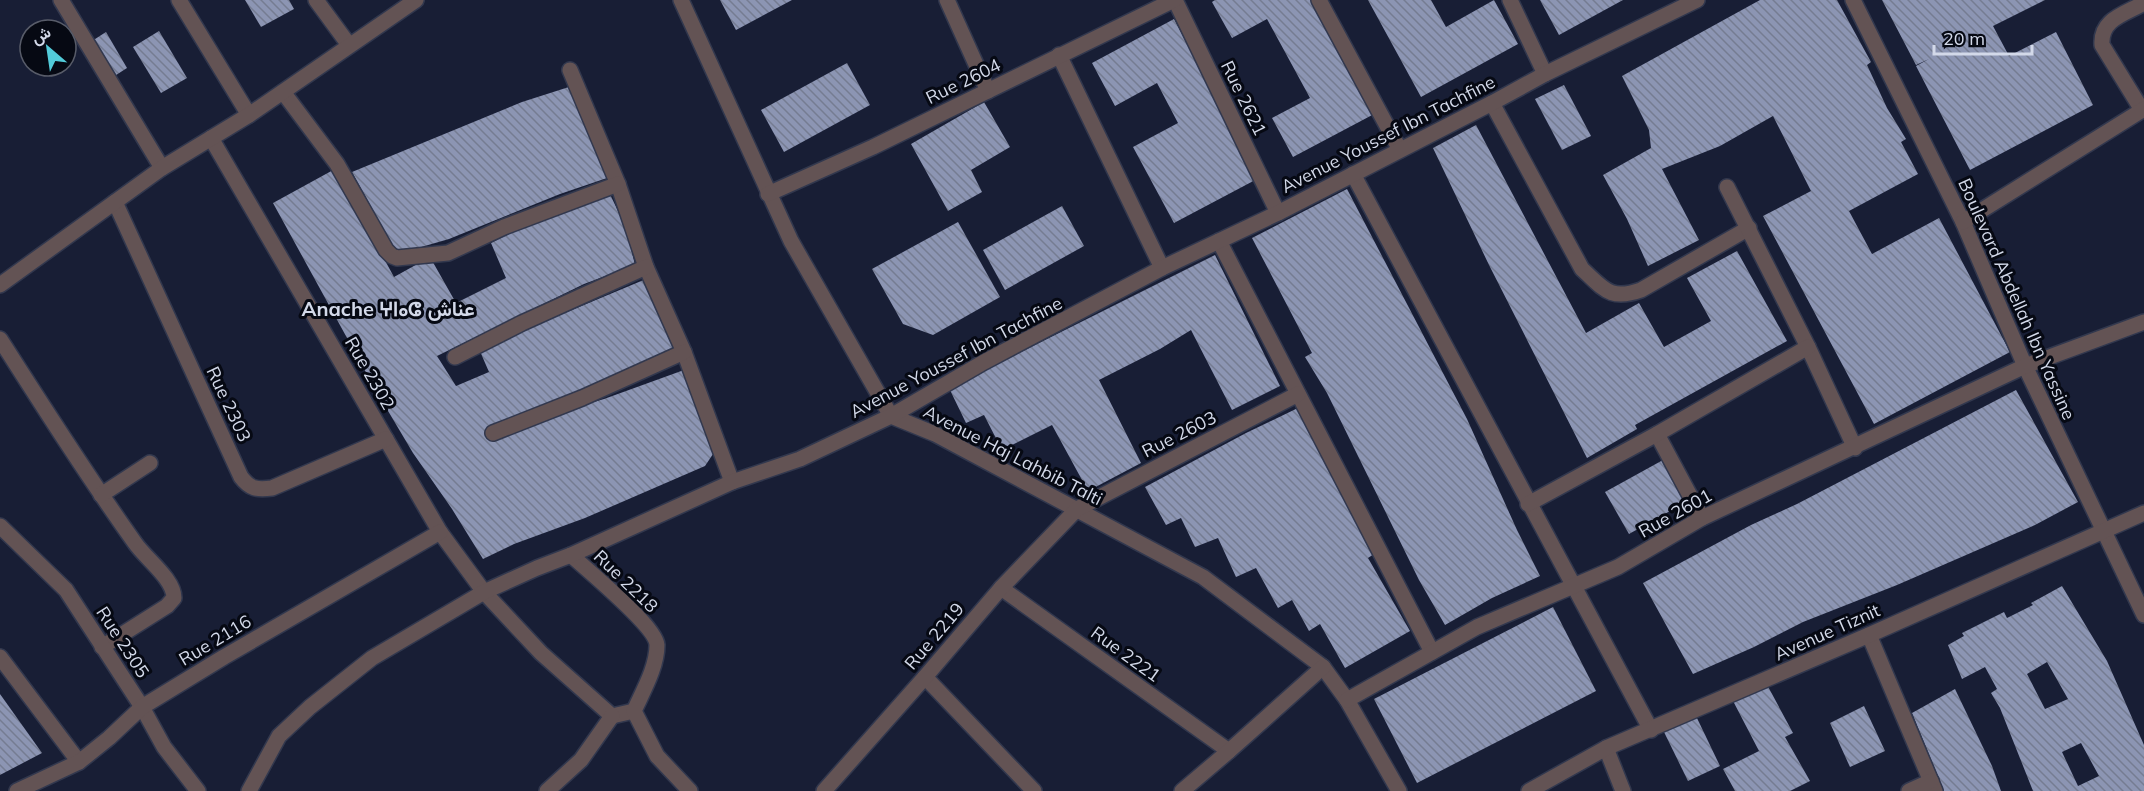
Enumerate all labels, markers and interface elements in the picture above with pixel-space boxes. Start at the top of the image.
north arrow [18,18,78,78]
scale bar [1934,18,2032,56]
text: ش [27,21,54,48]
text: 20 m [1943,27,1985,50]
street label: Rue 2604 [922,53,1004,109]
street label: Rue 2621 [1216,57,1272,139]
street label: Avenue Youssef Ibn Tachfine [1277,70,1499,198]
street label: Boulevard Abdellah Ibn Yassine [1953,175,2081,423]
street label: Avenue Youssef Ibn Tachfine [846,291,1066,423]
district label: Anache ⵖⵏⴰⵛ عناش [301,296,475,321]
street label: Rue 2302 [340,332,400,414]
street label: Rue 2303 [202,363,256,445]
street label: Avenue Haj Lahbib Talti [920,400,1106,510]
street label: Rue 2603 [1138,405,1220,463]
street label: Rue 2601 [1634,483,1716,543]
street label: Rue 2218 [589,545,663,617]
street label: Rue 2219 [899,598,969,674]
street label: Avenue Tiznit [1771,599,1883,665]
street label: Rue 2305 [91,602,155,682]
street label: Rue 2116 [175,609,255,671]
street label: Rue 2221 [1087,621,1165,687]

